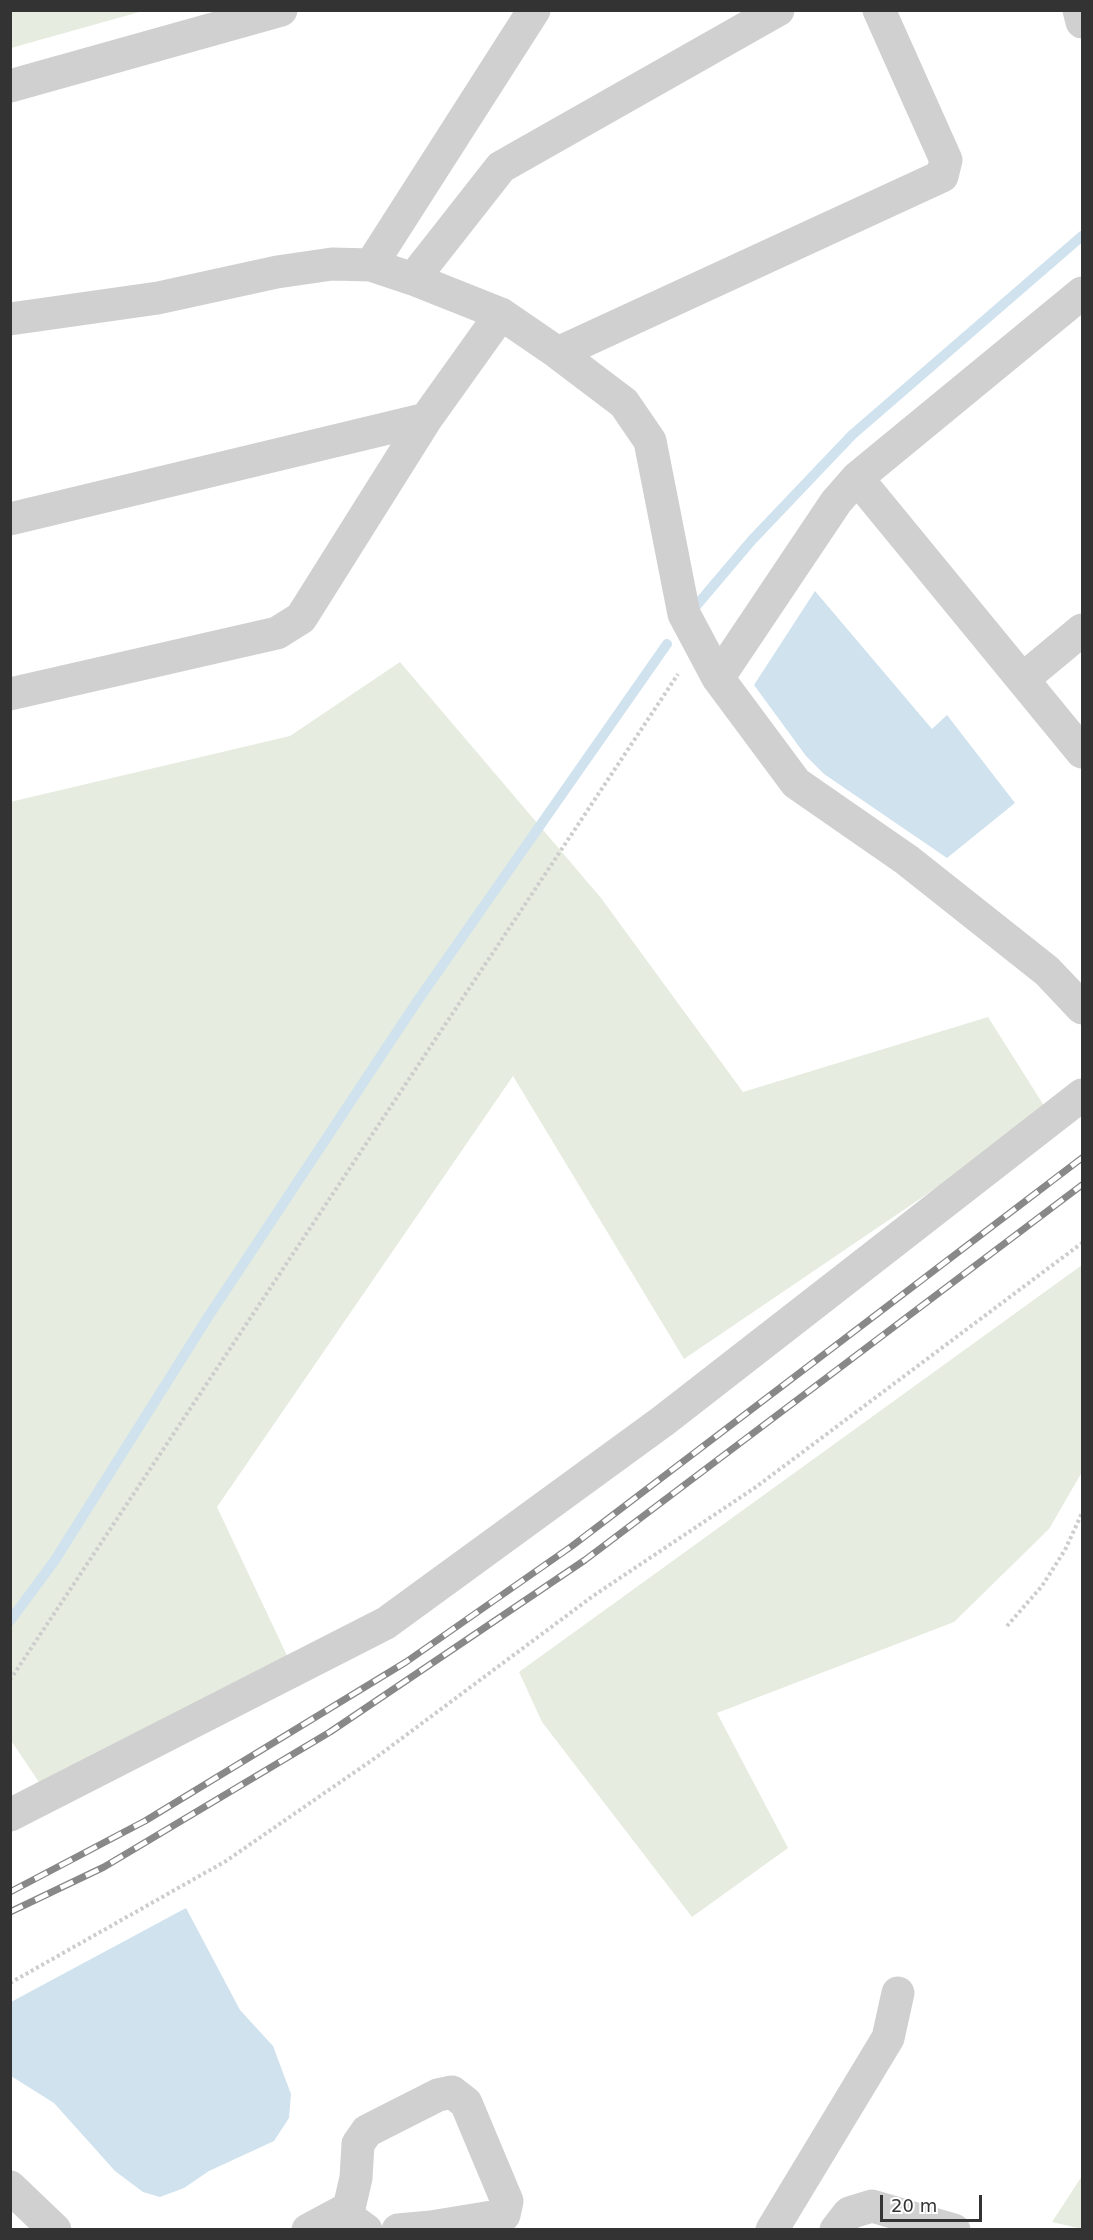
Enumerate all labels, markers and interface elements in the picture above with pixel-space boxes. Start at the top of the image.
scale bar [883,2183,985,2221]
text: 20 m [891,2195,937,2216]

